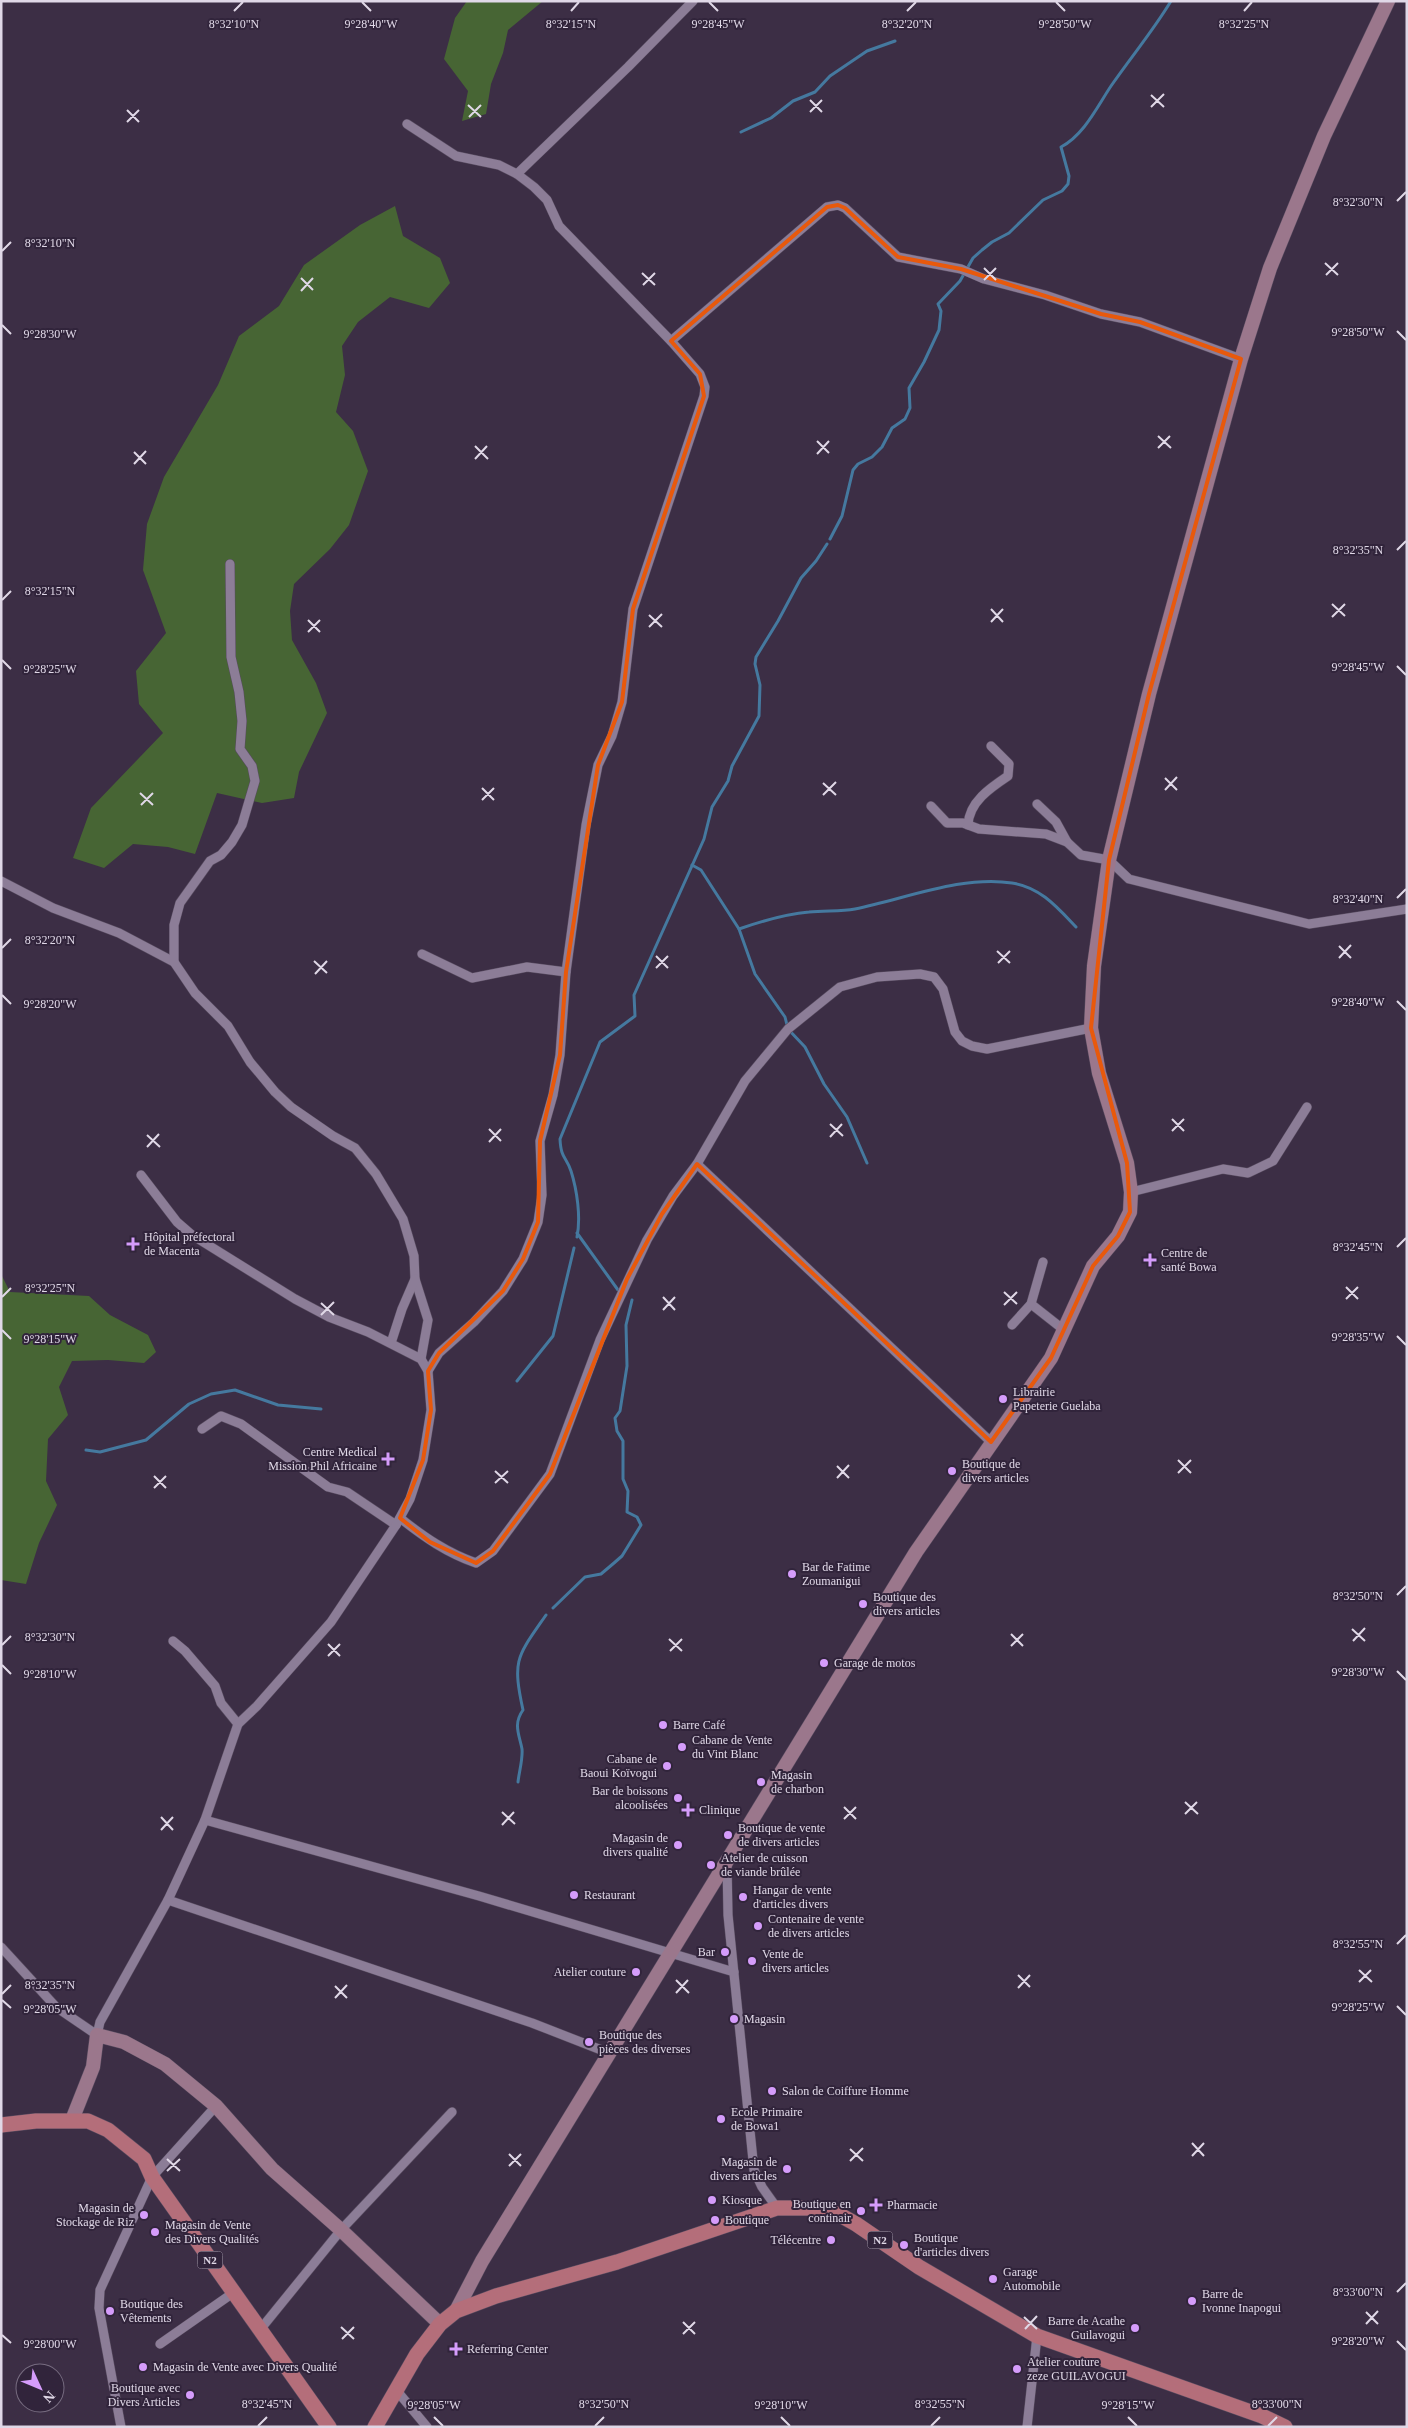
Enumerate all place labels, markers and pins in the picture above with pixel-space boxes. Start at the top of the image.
place label: Hôpital préfectoral de Macenta [144,1230,236,1258]
marker: Hôpital préfectoral de Macenta [126,1237,140,1251]
place label: Centre de santé Bowa [1161,1246,1217,1274]
marker: Centre de santé Bowa [1143,1253,1157,1267]
place label: Librairie Papeterie Guelaba [1013,1385,1101,1413]
marker: Librairie Papeterie Guelaba [997,1393,1009,1405]
place label: Centre Medical Mission Phil Africaine [268,1445,378,1473]
marker: Centre Medical Mission Phil Africaine [381,1452,395,1466]
place label: Boutique de divers articles [962,1457,1029,1485]
marker: Boutique de divers articles [946,1465,958,1477]
place label: Bar de Fatime Zoumanigui [802,1560,870,1588]
marker: Bar de Fatime Zoumanigui [786,1568,798,1580]
place label: Boutique des divers articles [873,1590,940,1618]
marker: Boutique des divers articles [857,1598,869,1610]
place label: Garage de motos [834,1656,916,1670]
marker: Garage de motos [818,1657,830,1669]
place label: Barre Café [673,1718,725,1732]
marker: Barre Café [657,1719,669,1731]
place label: Cabane de Vente du Vint Blanc [692,1733,772,1761]
marker: Cabane de Vente du Vint Blanc [676,1741,688,1753]
place label: Cabane de Baoui Koïvogui [580,1752,658,1780]
marker: Cabane de Baoui Koïvogui [661,1760,673,1772]
place label: Magasin de charbon [771,1768,824,1796]
marker: Magasin de charbon [755,1776,767,1788]
place label: Bar de boissons alcoolisées [592,1784,668,1812]
marker: Bar de boissons alcoolisées [672,1792,684,1804]
marker: Clinique [681,1803,695,1817]
place label: Clinique [699,1803,740,1817]
place label: Boutique de vente de divers articles [738,1821,825,1849]
marker: Boutique de vente de divers articles [722,1829,734,1841]
place label: Magasin de divers qualité [603,1831,668,1859]
marker: Magasin de divers qualité [672,1839,684,1851]
place label: Atelier de cuisson de viande brûlée [721,1851,808,1879]
marker: Atelier de cuisson de viande brûlée [705,1859,717,1871]
place label: Hangar de vente d'articles divers [753,1883,832,1911]
place label: Restaurant [584,1888,636,1902]
marker: Restaurant [568,1889,580,1901]
marker: Hangar de vente d'articles divers [737,1891,749,1903]
place label: Contenaire de vente de divers articles [768,1912,864,1940]
marker: Contenaire de vente de divers articles [752,1920,764,1932]
place label: Bar [698,1945,715,1959]
marker: Bar [719,1946,731,1958]
place label: Vente de divers articles [762,1947,829,1975]
marker: Vente de divers articles [746,1955,758,1967]
place label: Atelier couture [554,1965,626,1979]
marker: Atelier couture [630,1966,642,1978]
place label: Magasin [744,2012,785,2026]
marker: Magasin [728,2013,740,2025]
place label: Boutique des pièces des diverses [599,2028,691,2056]
marker: Boutique des pièces des diverses [583,2036,595,2048]
place label: Salon de Coiffure Homme [782,2084,909,2098]
marker: Salon de Coiffure Homme [766,2085,778,2097]
place label: Ecole Primaire de Bowa1 [731,2105,803,2133]
marker: Ecole Primaire de Bowa1 [715,2113,727,2125]
place label: Magasin de divers articles [710,2155,777,2183]
marker: Magasin de divers articles [781,2163,793,2175]
place label: Kiosque [722,2193,762,2207]
marker: Kiosque [706,2194,718,2206]
place label: Boutique en continair [793,2197,851,2225]
marker: Pharmacie [869,2198,883,2212]
place label: Pharmacie [887,2198,938,2212]
place label: Magasin de Stockage de Riz [56,2201,134,2229]
marker: Boutique en continair [855,2205,867,2217]
marker: Magasin de Stockage de Riz [138,2209,150,2221]
place label: Boutique [725,2213,769,2227]
marker: Boutique [709,2214,721,2226]
place label: Magasin de Vente des Divers Qualités [165,2218,259,2246]
marker: Magasin de Vente des Divers Qualités [149,2226,161,2238]
place label: Boutique d'articles divers [914,2231,989,2259]
place label: Télécentre [770,2233,821,2247]
marker: Télécentre [825,2234,837,2246]
marker: Boutique d'articles divers [898,2239,910,2251]
place label: Garage Automobile [1003,2265,1060,2293]
marker: Garage Automobile [987,2273,999,2285]
place label: Barre de Ivonne Inapogui [1202,2287,1282,2315]
marker: Barre de Ivonne Inapogui [1186,2295,1198,2307]
place label: Boutique des Vêtements [120,2297,183,2325]
marker: Boutique des Vêtements [104,2305,116,2317]
place label: Barre de Acathe Guilavogui [1048,2314,1126,2342]
marker: Barre de Acathe Guilavogui [1129,2322,1141,2334]
marker: Referring Center [449,2342,463,2356]
place label: Referring Center [467,2342,548,2356]
place label: Atelier couture zeze GUILAVOGUI [1027,2355,1126,2383]
place label: Magasin de Vente avec Divers Qualité [153,2360,337,2374]
marker: Magasin de Vente avec Divers Qualité [137,2361,149,2373]
marker: Atelier couture zeze GUILAVOGUI [1011,2363,1023,2375]
place label: Boutique avec Divers Articles [108,2381,180,2409]
marker: Boutique avec Divers Articles [184,2389,196,2401]

